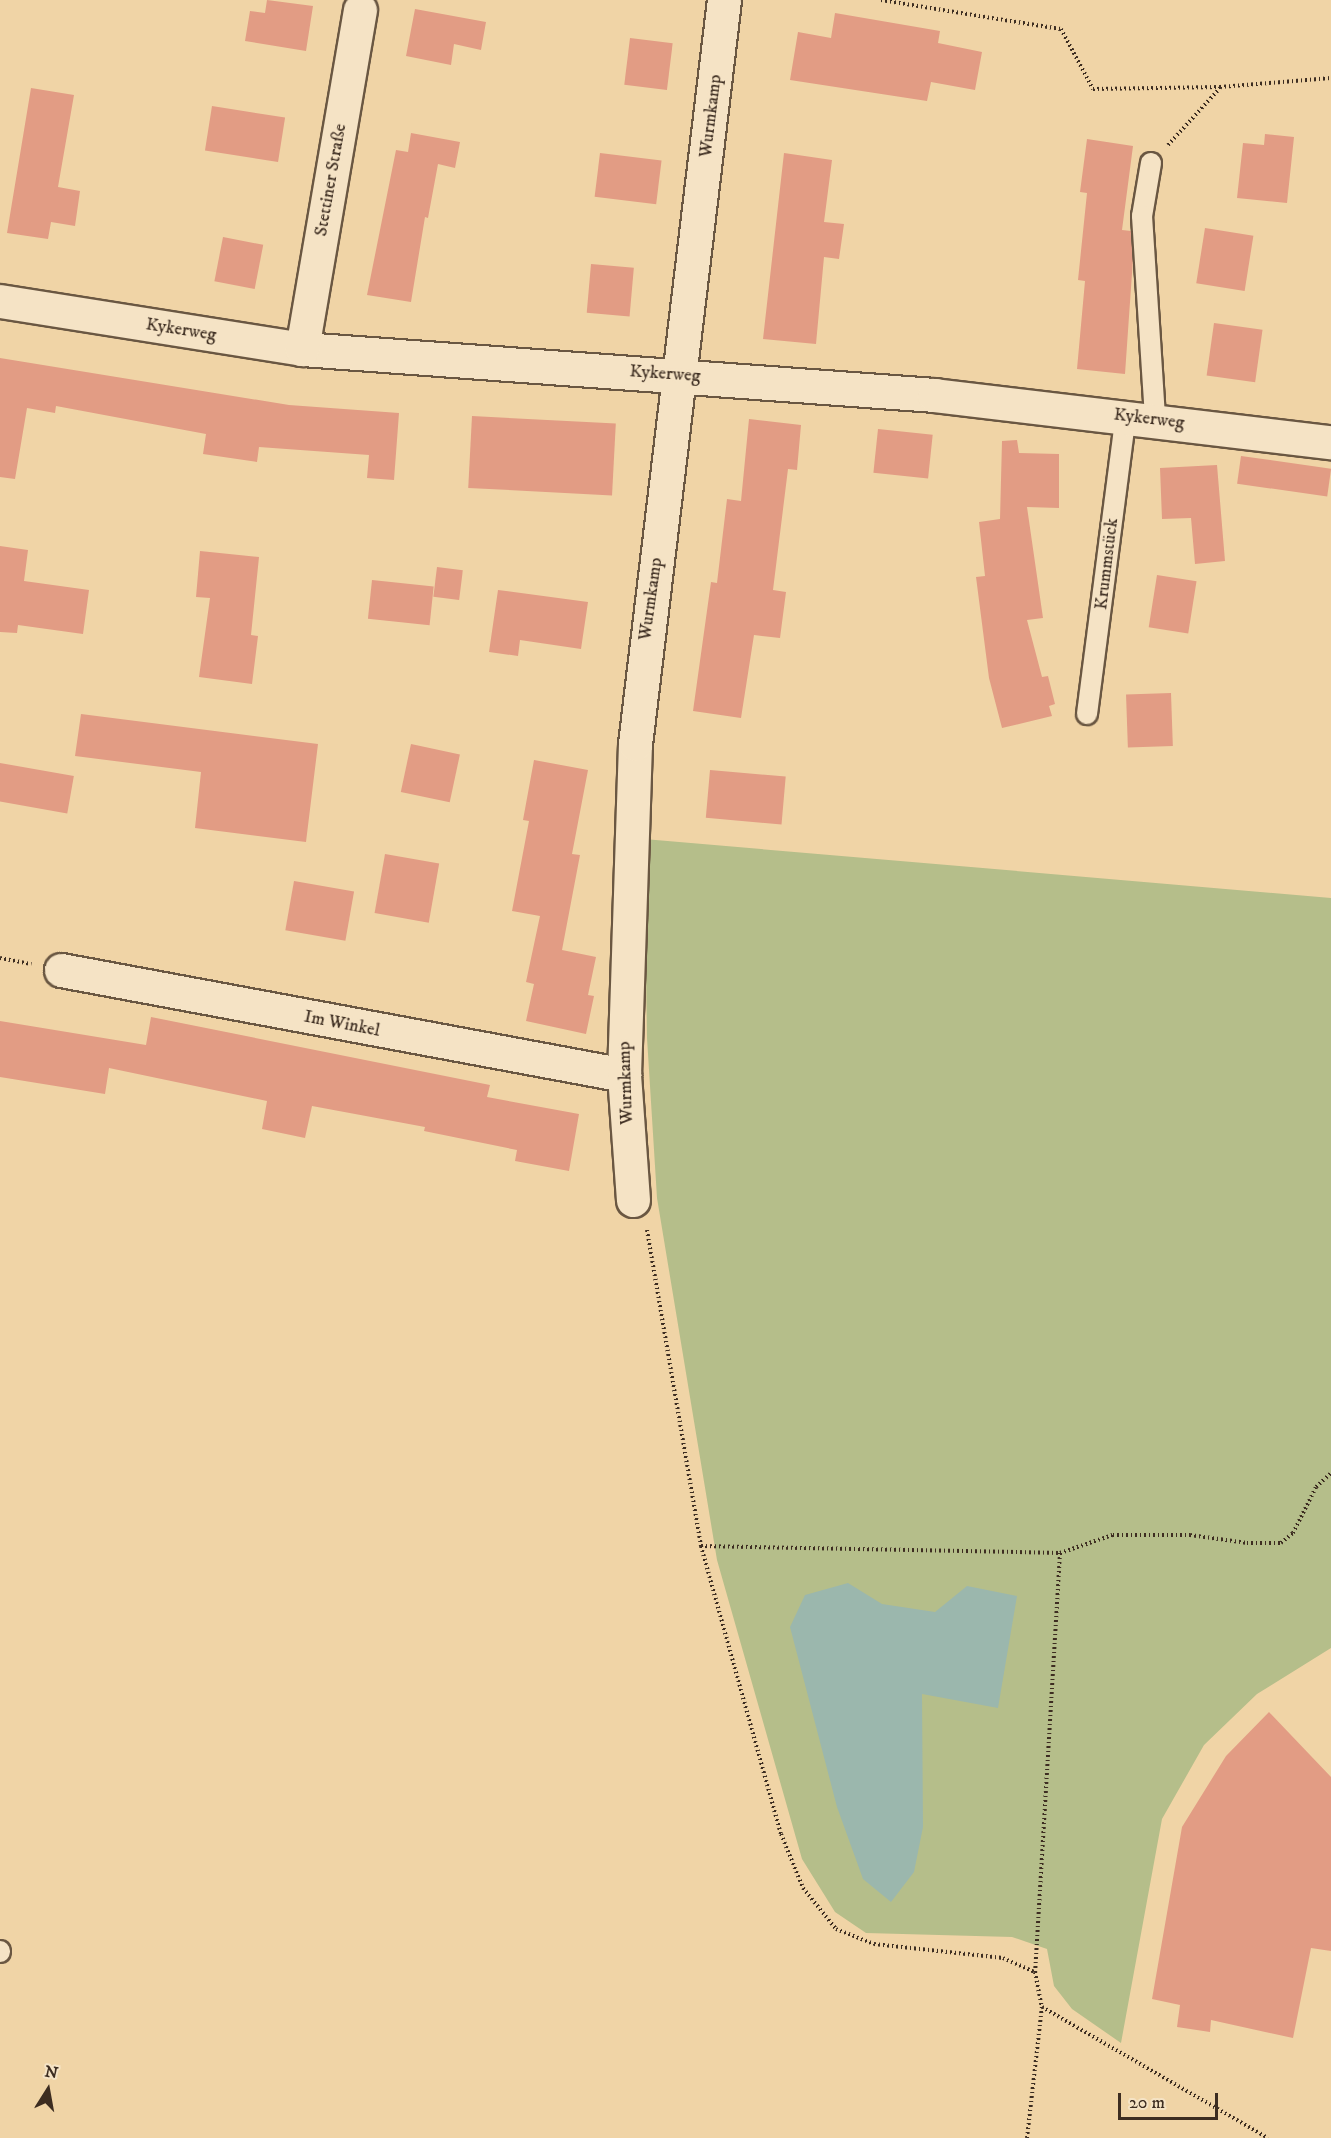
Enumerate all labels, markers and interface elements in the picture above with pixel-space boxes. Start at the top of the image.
street label: Wurmkamp [695,73,727,159]
street label: Stettiner Straße [310,122,352,238]
street label: Kykerweg [144,314,218,346]
street label: Kykerweg [629,361,701,387]
street label: Kykerweg [1112,404,1186,434]
street label: Krummstück [1091,517,1123,611]
street label: Wurmkamp [634,556,668,642]
street label: Im Winkel [302,1006,382,1042]
street label: Wurmkamp [614,1041,638,1125]
north arrow [18,2060,78,2120]
text: N [43,2061,60,2083]
scale bar [1121,2081,1222,2119]
text: 20 m [1129,2092,1165,2114]

